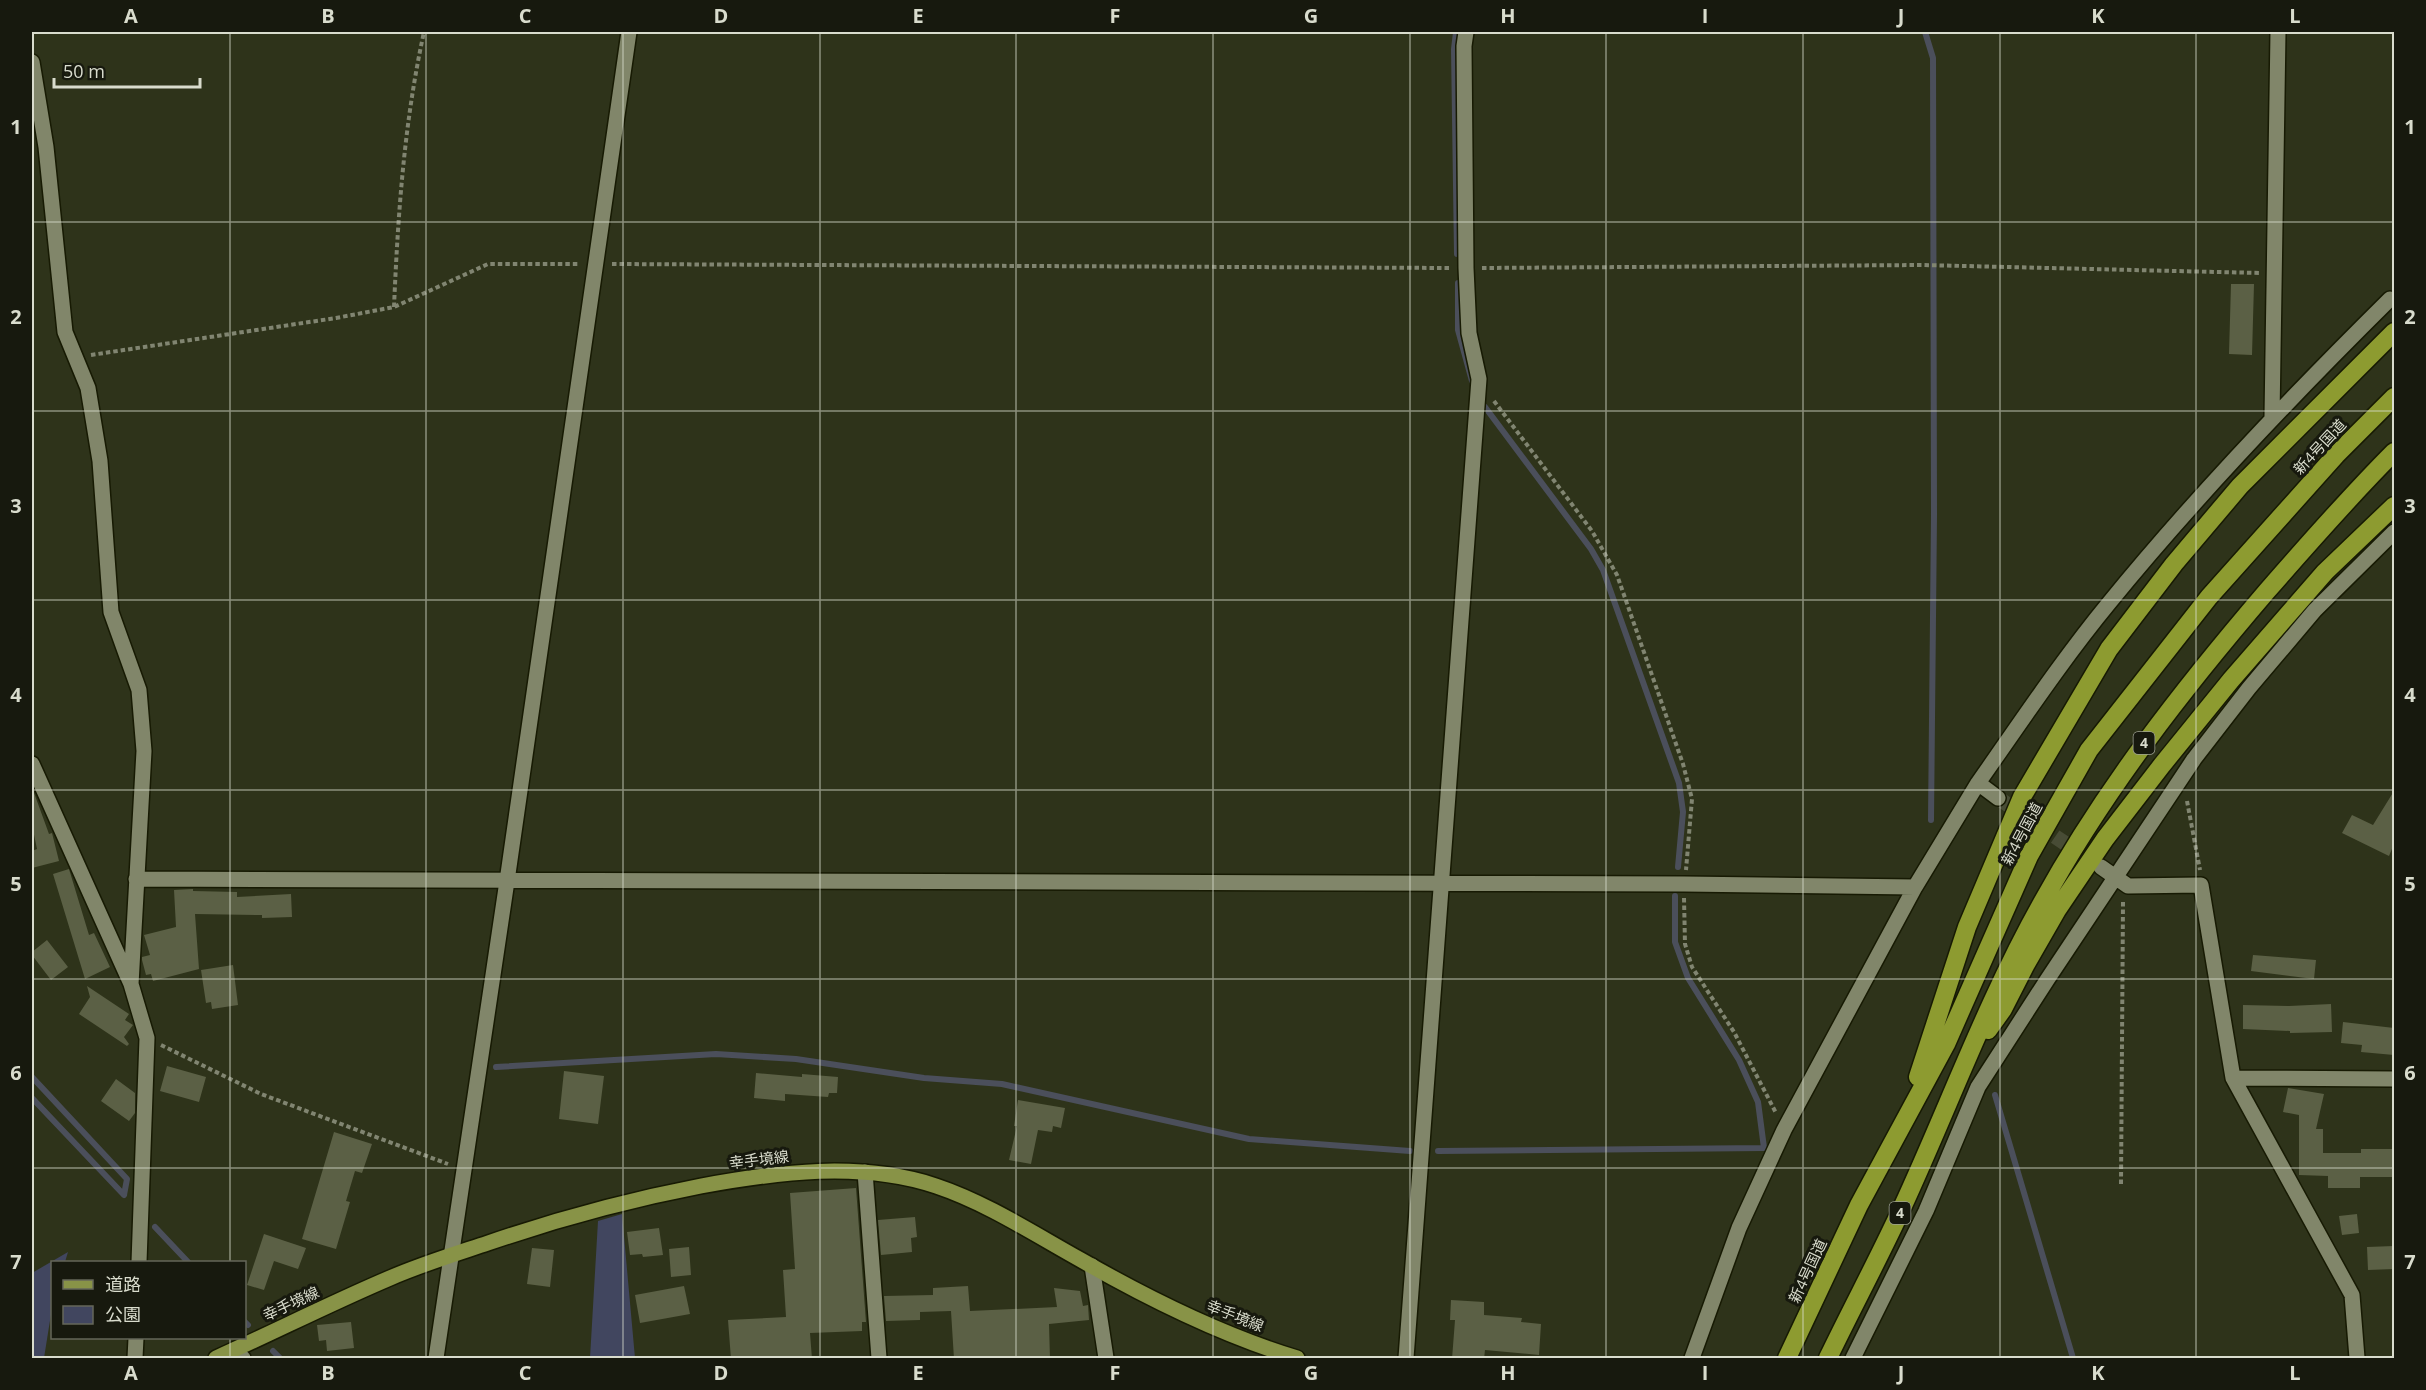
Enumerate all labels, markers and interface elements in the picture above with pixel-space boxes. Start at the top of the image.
text: A [124,2,138,29]
text: B [321,2,335,29]
text: C [519,2,532,29]
text: D [714,2,728,29]
text: E [912,2,924,29]
text: F [1110,2,1120,29]
text: G [1304,2,1318,29]
text: H [1500,2,1516,29]
text: I [1702,2,1708,29]
text: J [1896,2,1904,29]
text: K [2091,2,2105,29]
text: L [2289,2,2301,29]
scale bar [54,51,200,89]
text: 50 m [63,59,105,83]
text: 1 [10,113,22,140]
text: 1 [2404,113,2416,140]
text: 2 [10,303,22,330]
text: 2 [2404,303,2416,330]
street label: 新4号国道 [2289,414,2350,478]
text: 3 [10,492,22,519]
text: 3 [2404,492,2416,519]
text: 4 [10,681,22,708]
text: 4 [2404,681,2416,708]
road number: 4 [2134,732,2154,754]
street label: 新4号国道 [1996,799,2046,869]
text: 5 [10,870,22,897]
text: 5 [2404,870,2416,897]
text: 6 [10,1059,22,1086]
text: 6 [2404,1059,2416,1086]
street label: 幸手境線 [728,1145,790,1173]
road number: 4 [1890,1202,1910,1224]
street label: 新4号国道 [1784,1235,1831,1306]
text: 7 [10,1248,22,1275]
text: 7 [2404,1248,2416,1275]
legend [51,1261,246,1339]
text: 道路 [105,1272,141,1296]
street label: 幸手境線 [259,1281,322,1325]
street label: 幸手境線 [1204,1295,1267,1336]
text: 公園 [105,1302,141,1326]
text: A [124,1359,138,1386]
text: B [321,1359,335,1386]
text: C [519,1359,532,1386]
text: D [714,1359,728,1386]
text: E [912,1359,924,1386]
text: F [1110,1359,1120,1386]
text: G [1304,1359,1318,1386]
text: H [1500,1359,1516,1386]
text: I [1702,1359,1708,1386]
text: J [1896,1359,1904,1386]
text: K [2091,1359,2105,1386]
text: L [2289,1359,2301,1386]

